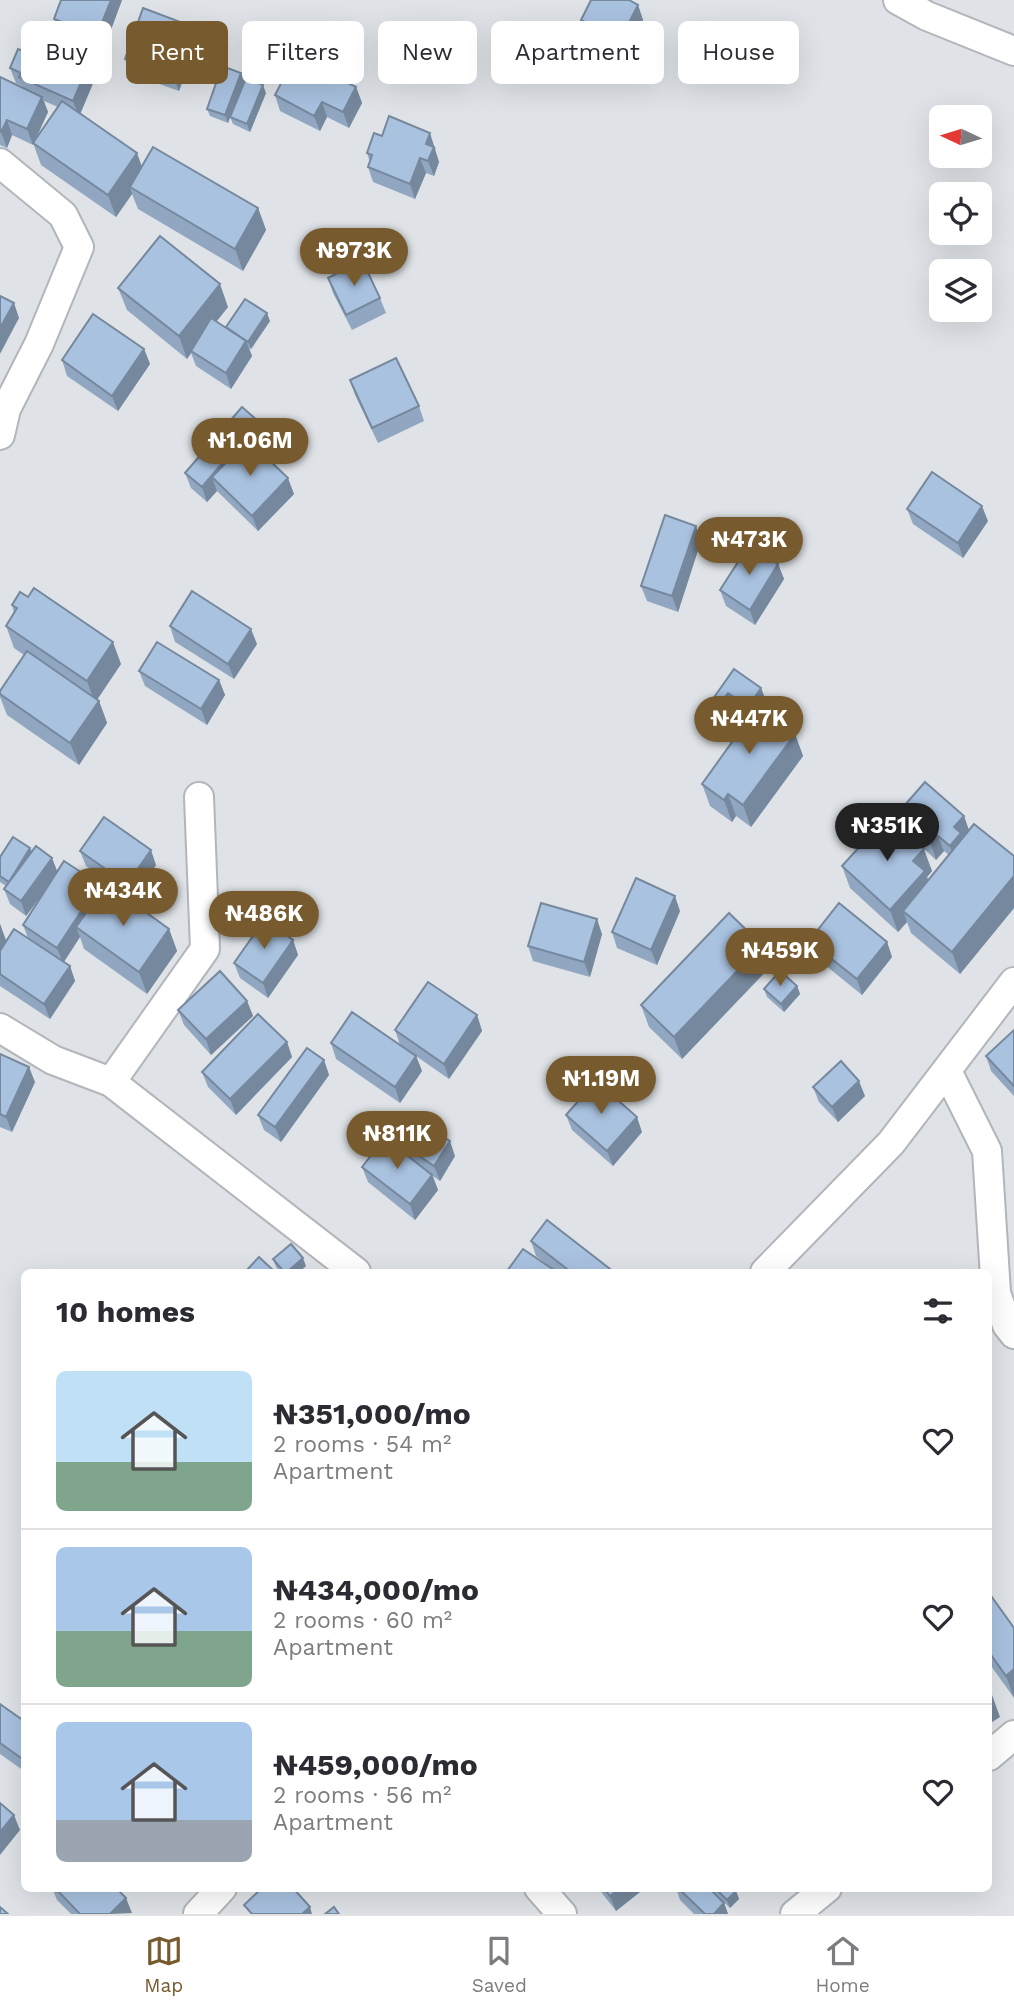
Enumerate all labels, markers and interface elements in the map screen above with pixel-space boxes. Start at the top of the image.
chip: Buy [21,21,112,84]
chip: Rent [126,21,228,84]
chip: Filters [242,21,364,84]
chip: New [378,21,477,84]
chip: Apartment [491,21,664,84]
chip: House [678,21,799,84]
north arrow [929,105,992,168]
map controls [929,105,992,322]
button: locate [929,182,992,245]
pin: ₦973K [305,229,403,288]
text: ₦973K [316,237,392,264]
button: layers [929,259,992,322]
pin: ₦1.06M [193,419,307,478]
text: ₦1.06M [207,427,293,454]
pin: ₦473K [700,518,798,577]
text: ₦473K [711,526,787,553]
pin: ₦447K [700,696,798,756]
text: ₦447K [710,705,788,732]
pin: ₦351K [838,804,936,863]
text: ₦351K [851,812,923,839]
pin: ₦434K [74,869,172,928]
text: ₦434K [84,877,162,904]
pin: ₦486K [215,892,313,951]
text: ₦486K [225,900,303,927]
pin: ₦459K [731,928,829,988]
text: ₦459K [741,937,819,964]
pin: ₦1.19M [544,1056,658,1116]
text: ₦1.19M [562,1065,640,1092]
pin: ₦811K [348,1112,446,1171]
text: ₦811K [362,1120,432,1147]
icon: filters [919,1292,957,1330]
text: 10 homes [56,1294,195,1329]
text: ₦351,000/mo [273,1396,471,1431]
icon: home [112,1399,196,1483]
icon: heart [919,1422,957,1460]
text: 2 rooms · 54 m² [273,1431,451,1458]
text: Apartment [273,1458,393,1485]
text: ₦434,000/mo [273,1572,479,1607]
icon: home [112,1575,196,1659]
icon: heart [919,1598,957,1636]
text: 2 rooms · 60 m² [273,1607,452,1634]
text: Apartment [273,1634,393,1661]
text: ₦459,000/mo [273,1747,478,1782]
icon: home [112,1750,196,1834]
icon: heart [919,1773,957,1811]
text: 2 rooms · 56 m² [273,1782,451,1809]
text: Apartment [273,1809,393,1836]
tab: Map [144,1932,183,1997]
tab: Saved [472,1932,527,1997]
tab: Home [815,1932,870,1997]

